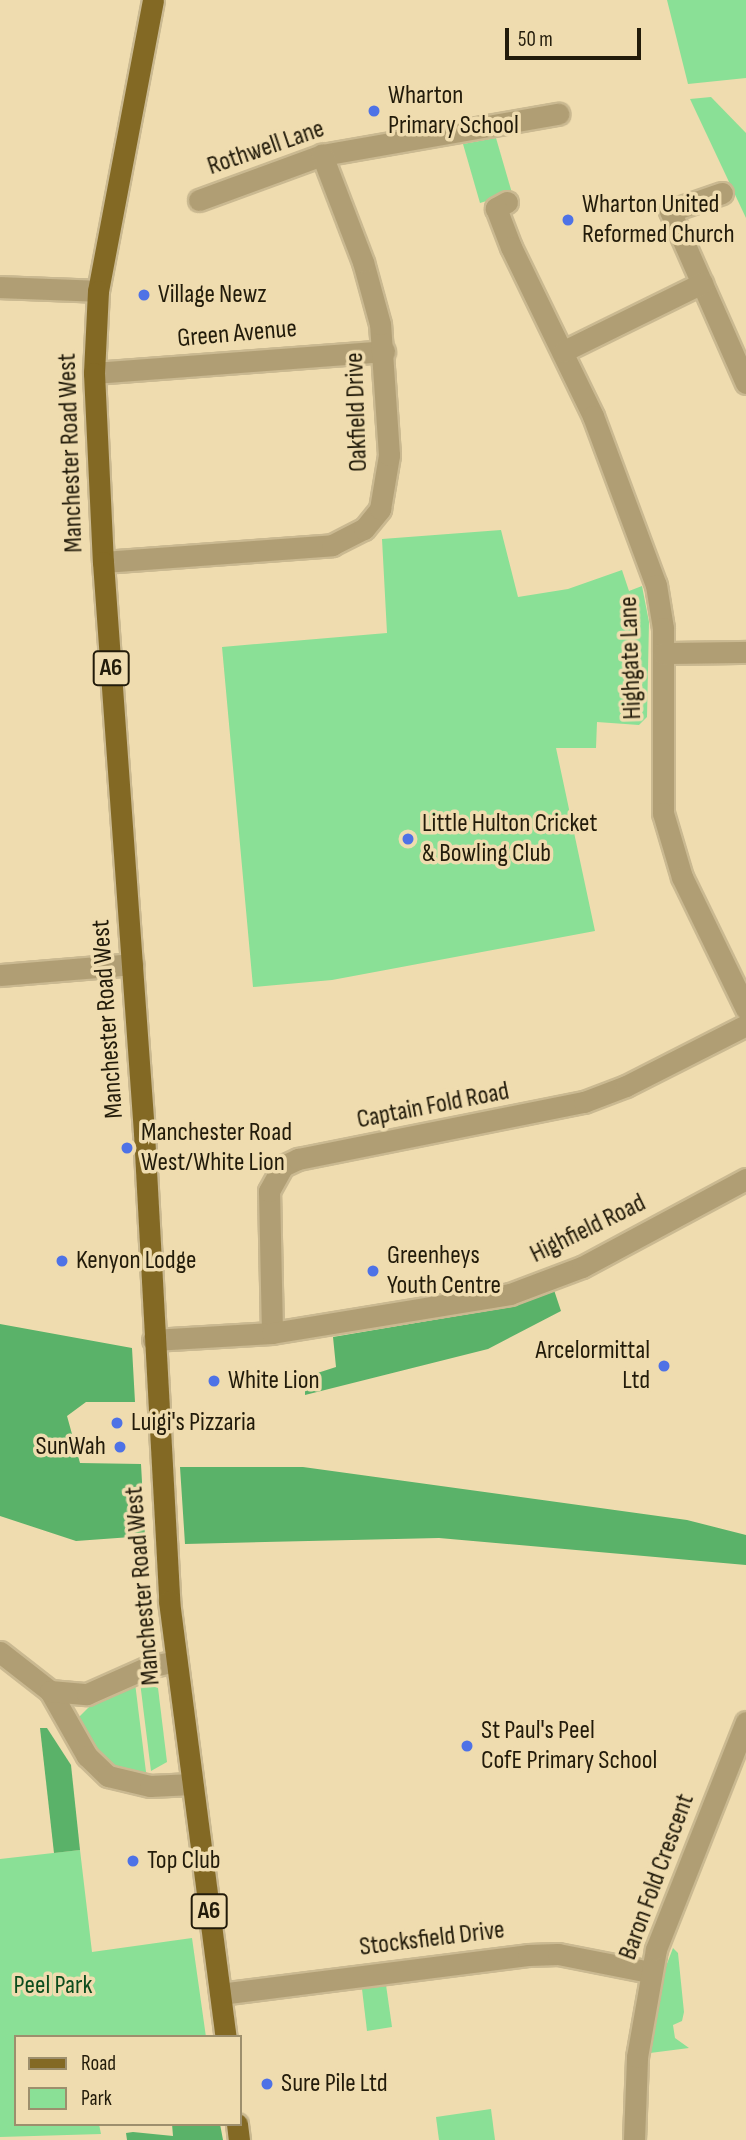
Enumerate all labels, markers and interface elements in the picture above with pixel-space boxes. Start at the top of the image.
scale bar [508,14,644,58]
text: 50 m [518,27,553,52]
place label: Wharton Primary School [388,80,519,142]
marker: Wharton Primary School [366,103,382,119]
street label: Rothwell Lane [203,113,329,183]
place label: Wharton United Reformed Church [582,189,735,250]
marker: Wharton United Reformed Church [560,212,576,228]
place label: Village Newz [158,279,267,311]
marker: Village Newz [136,287,152,303]
street label: Green Avenue [176,313,298,355]
street label: Oakfield Drive [339,352,375,472]
street label: Manchester Road West [52,353,90,553]
street label: Highgate Lane [613,596,649,720]
road number: A6 [92,648,130,688]
place label: Little Hulton Cricket & Bowling Club [422,808,597,870]
marker: Little Hulton Cricket & Bowling Club [400,831,416,847]
street label: Manchester Road West [85,918,131,1120]
street label: Captain Fold Road [354,1076,512,1136]
place label: Manchester Road West/White Lion [141,1117,292,1178]
marker: Manchester Road West/White Lion [119,1140,135,1156]
street label: Highfield Road [525,1188,651,1270]
place label: Greenheys Youth Centre [387,1240,501,1302]
place label: Kenyon Lodge [76,1245,196,1277]
marker: Kenyon Lodge [54,1253,70,1269]
marker: Greenheys Youth Centre [365,1263,381,1279]
place label: Arcelormittal Ltd [535,1335,650,1396]
marker: Arcelormittal Ltd [656,1358,672,1374]
place label: White Lion [228,1365,320,1397]
marker: White Lion [206,1373,222,1389]
place label: Luigi's Pizzaria [131,1407,256,1439]
marker: Luigi's Pizzaria [109,1415,125,1431]
place label: SunWah [36,1431,106,1463]
marker: SunWah [112,1439,128,1455]
street label: Manchester Road West [119,1485,167,1687]
place label: St Paul's Peel CofE Primary School [481,1715,657,1776]
marker: St Paul's Peel CofE Primary School [459,1738,475,1754]
street label: Baron Fold Crescent [613,1790,701,1964]
place label: Top Club [147,1845,221,1877]
marker: Top Club [125,1853,141,1869]
road number: A6 [190,1890,228,1932]
street label: Stocksfield Drive [358,1915,506,1963]
park label: Peel Park [14,1970,92,2002]
legend [14,2035,242,2126]
text: Road [81,2051,116,2076]
place label: Sure Pile Ltd [281,2068,388,2100]
marker: Sure Pile Ltd [259,2076,275,2092]
text: Park [81,2086,112,2111]

